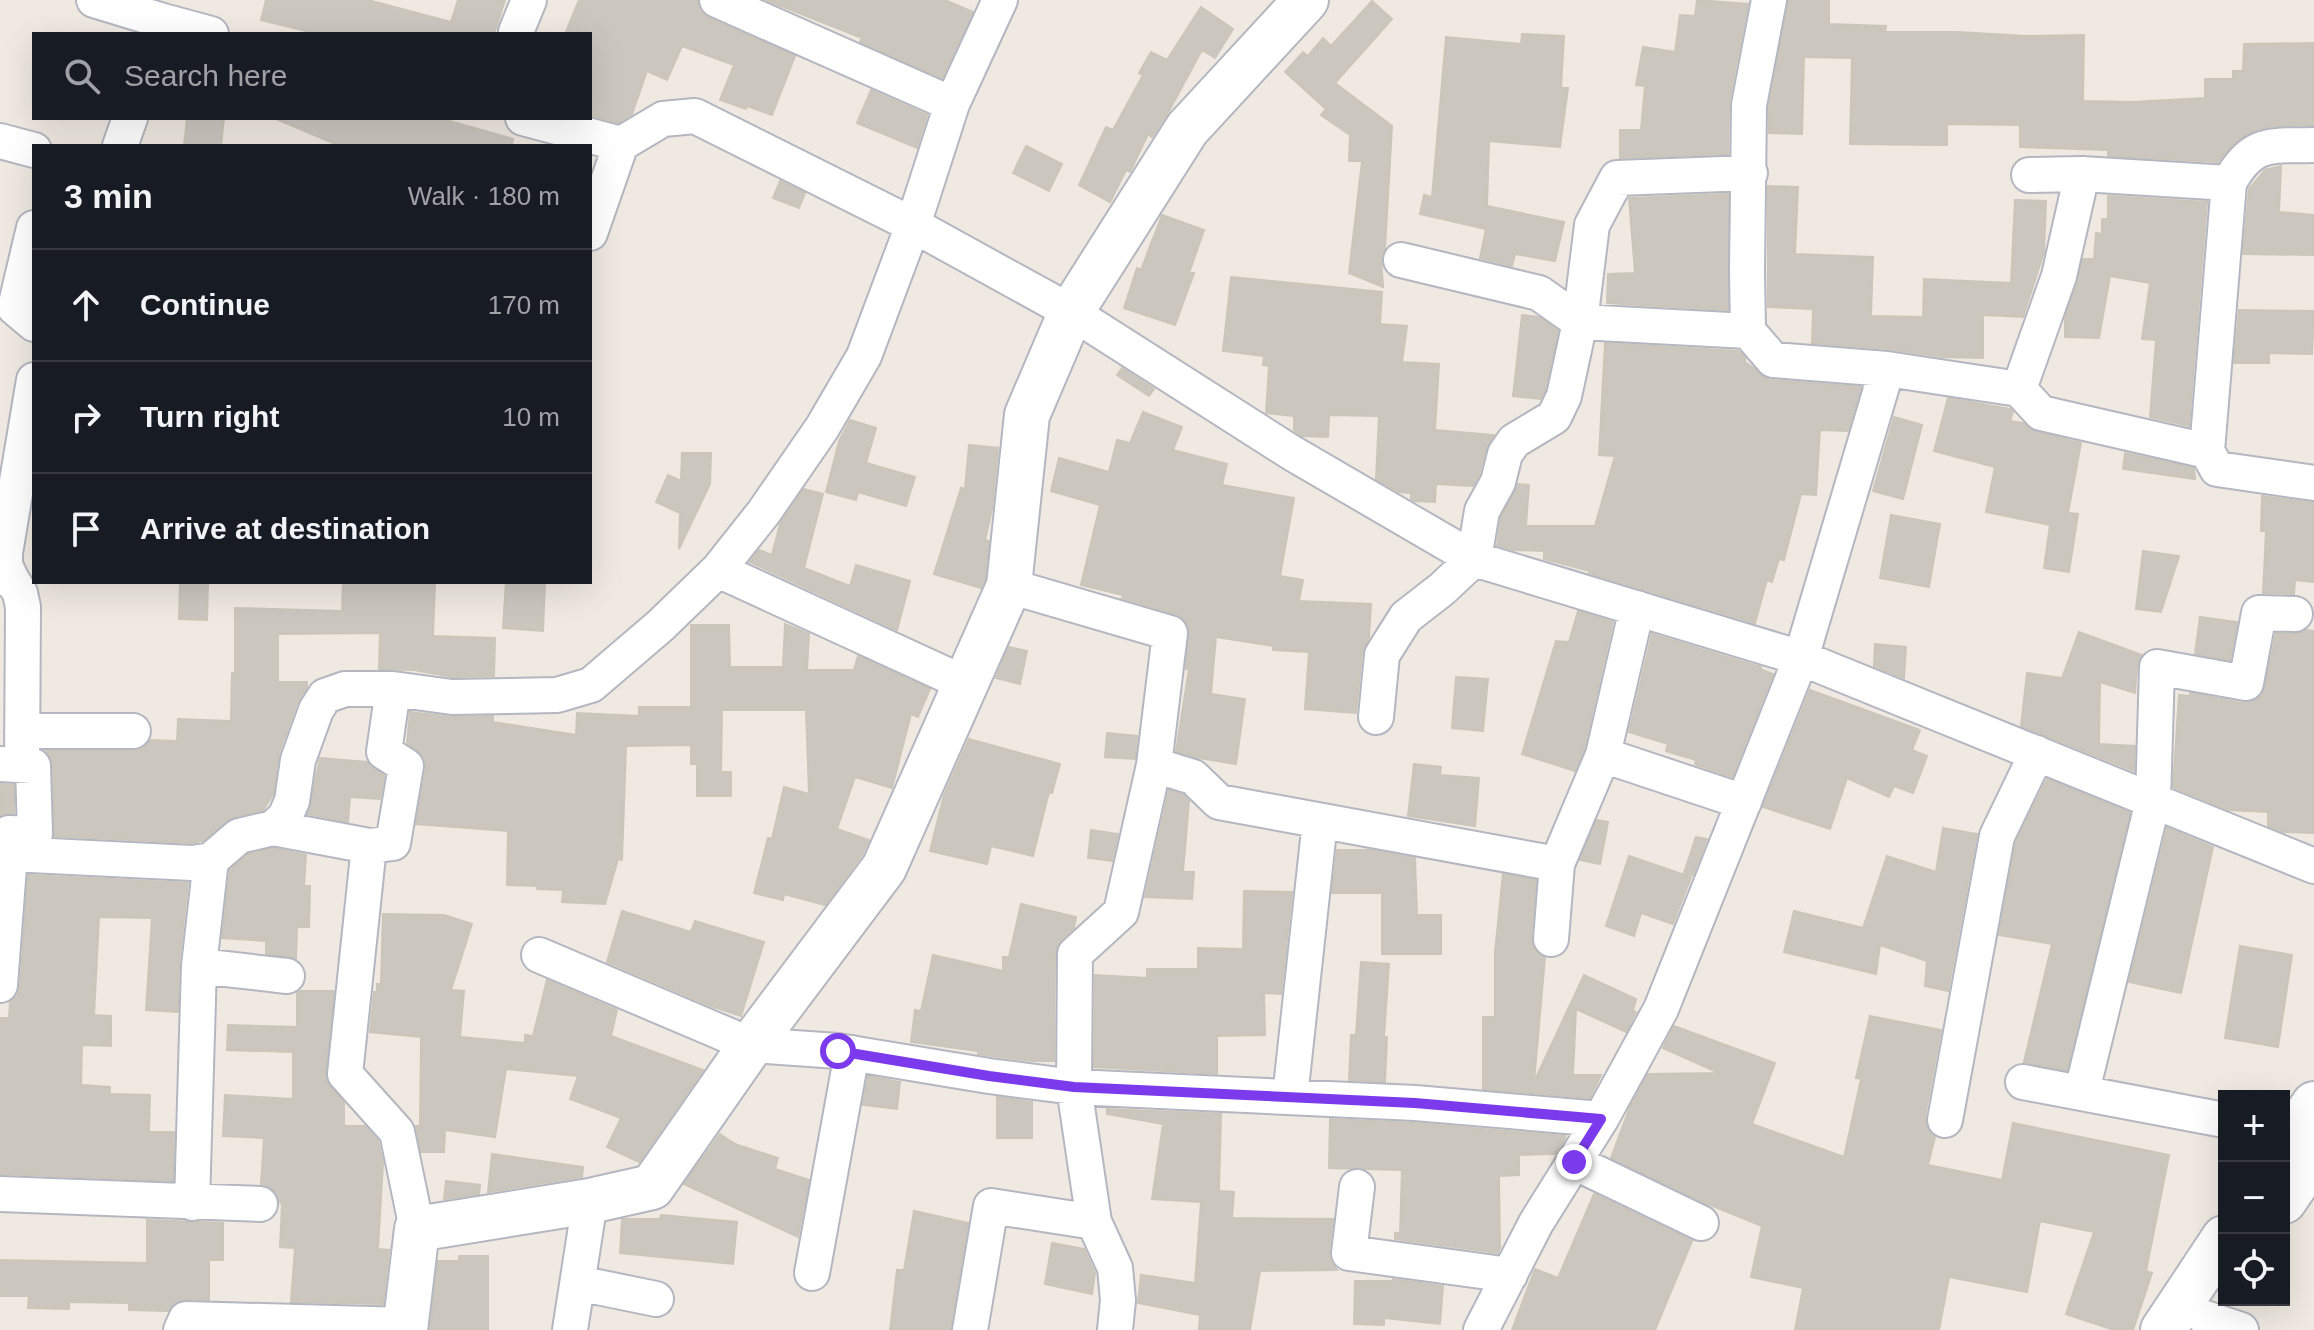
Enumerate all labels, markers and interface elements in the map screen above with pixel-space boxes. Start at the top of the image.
search box [32,32,592,120]
icon: search [60,54,104,98]
text: Search here [124,59,287,92]
text: 3 min [64,177,153,215]
text: Walk · 180 m [408,181,560,211]
icon: ahead [64,283,108,327]
text: Continue [140,288,270,321]
text: 170 m [488,290,560,320]
icon: right [64,395,108,439]
text: Turn right [140,400,279,433]
text: 10 m [502,402,560,432]
icon: arrive [64,507,108,551]
text: Arrive at destination [140,512,430,545]
route start [820,1033,856,1069]
map controls [2218,1090,2290,1306]
button: + [2218,1090,2290,1162]
route end [1556,1144,1592,1180]
button: − [2218,1162,2290,1234]
button: locate [2218,1234,2290,1306]

